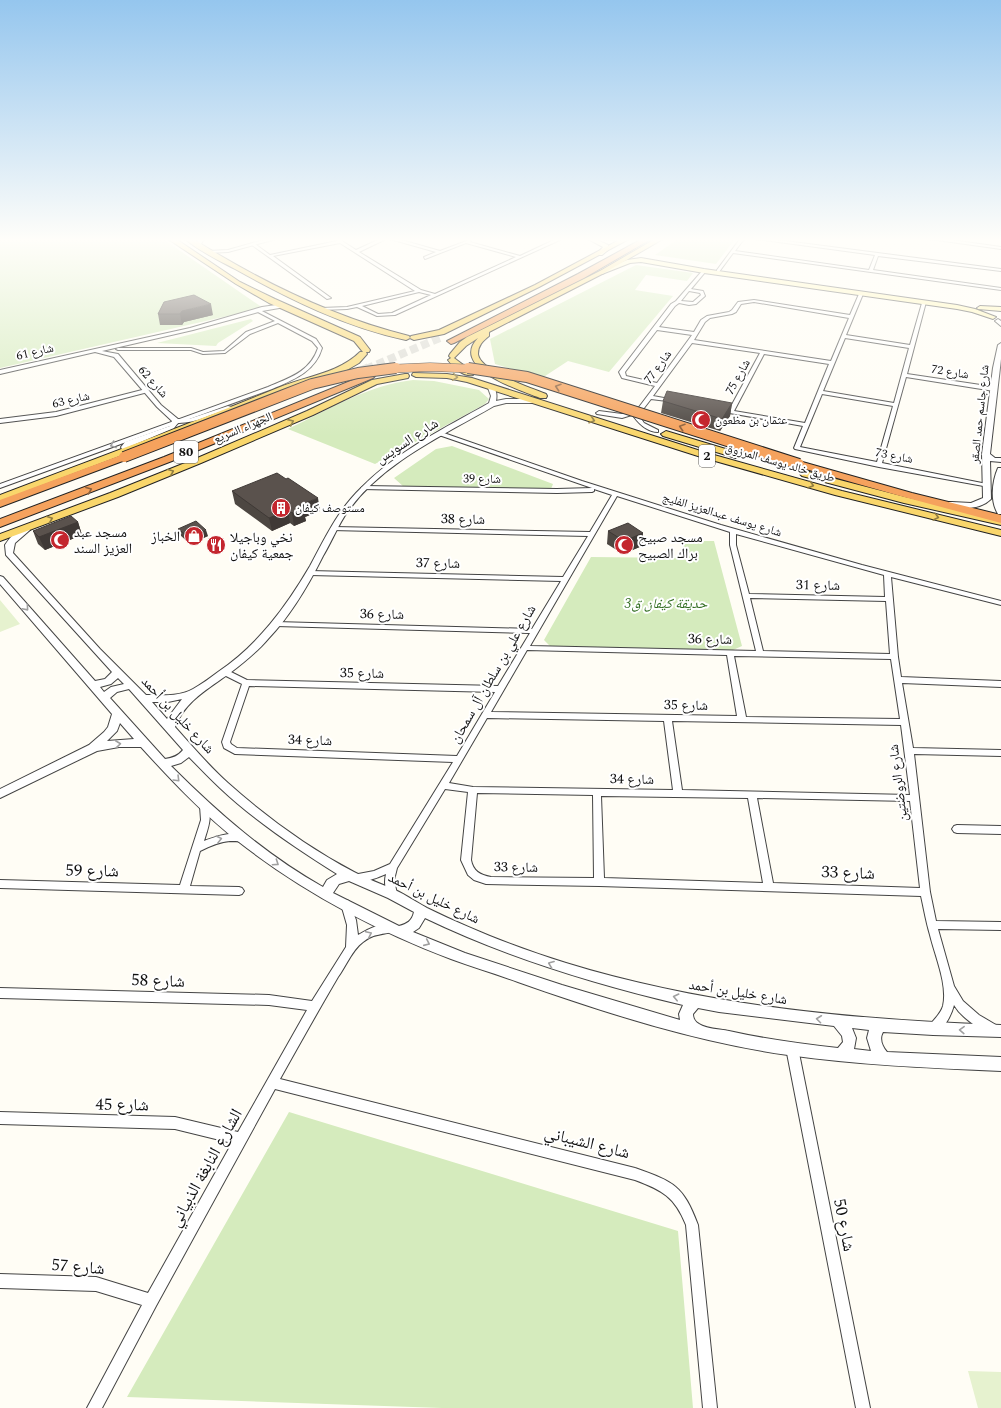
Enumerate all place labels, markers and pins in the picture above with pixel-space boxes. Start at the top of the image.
mosque icon: عثمان بن مظعون [690,409,712,431]
place label: عثمان بن مظعون [715,411,787,430]
building icon: مستوصف كيفان [270,497,292,519]
place label: مستوصف كيفان [295,499,365,518]
place label: مسجد عبد العزيز السند [74,522,132,559]
shop icon: الخباز [183,525,205,547]
place label: الخباز [150,526,180,547]
place label: نخي وباجيلا جمعية كيفان [230,527,293,564]
place label: مسجد صبيح براك الصبيح [638,527,703,564]
mosque icon: مسجد عبد العزيز السند [49,529,71,551]
restaurant icon: نخي وباجيلا جمعية كيفان [205,534,227,556]
mosque icon: مسجد صبيح براك الصبيح [613,534,635,556]

